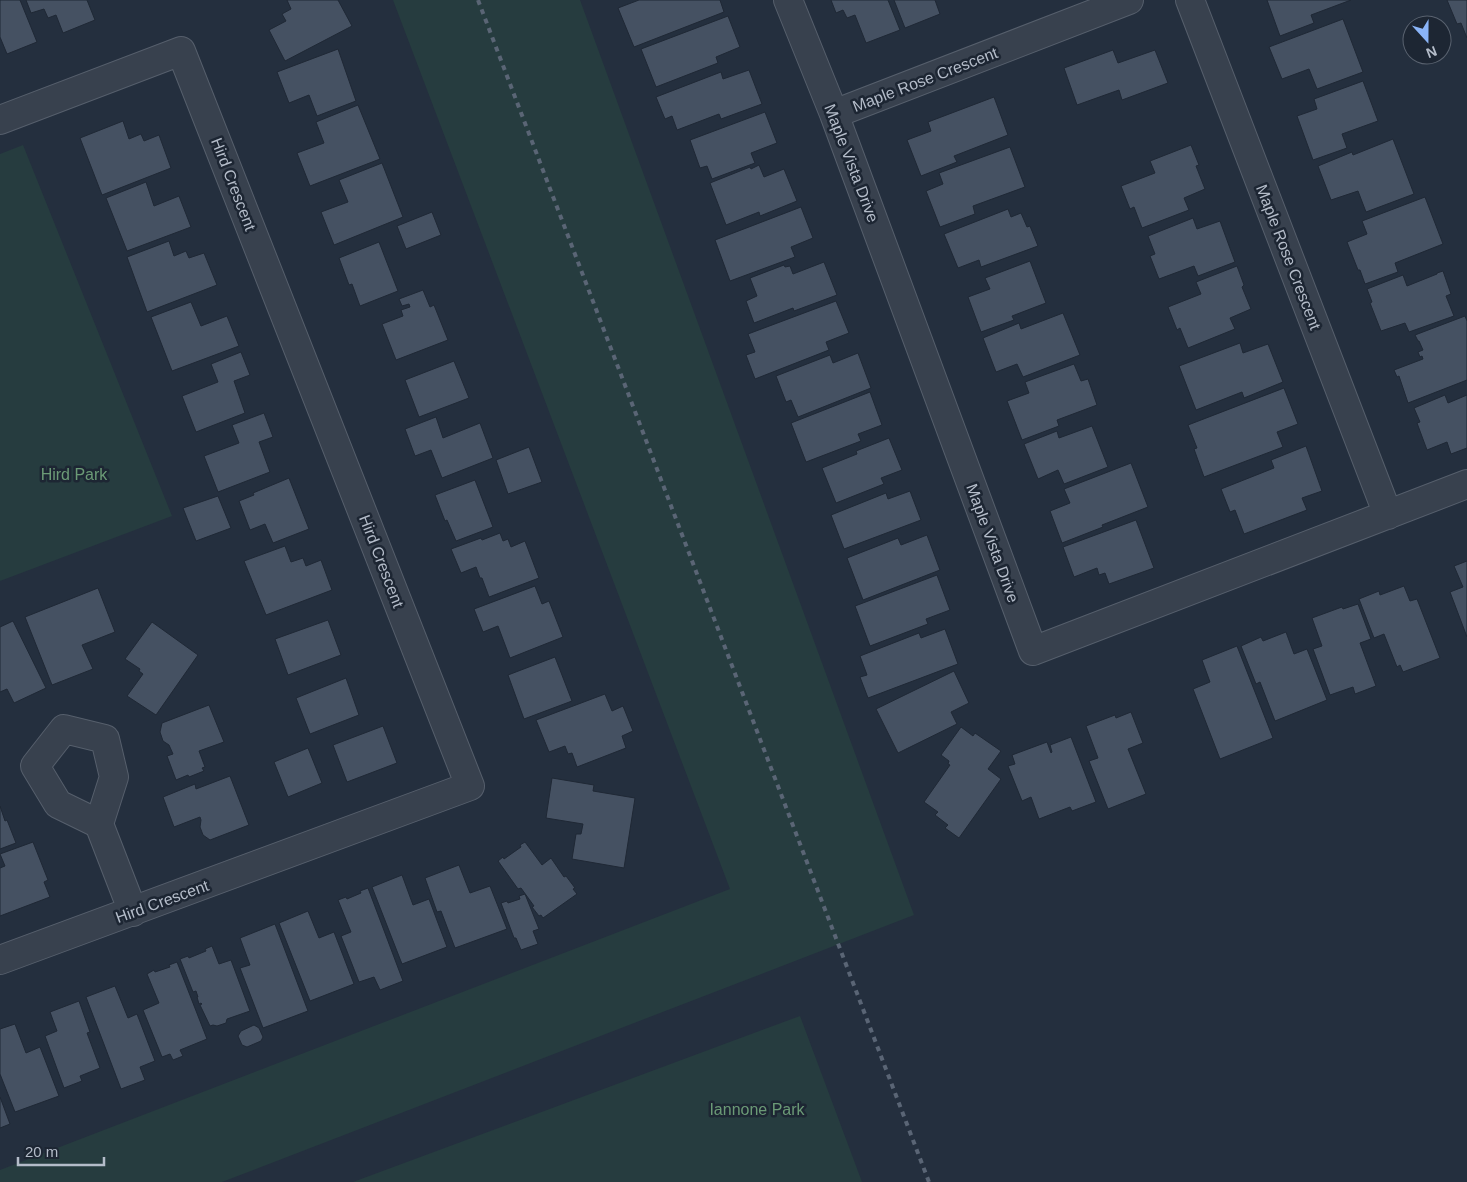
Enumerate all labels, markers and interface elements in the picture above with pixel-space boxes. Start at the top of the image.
north arrow [1402,15,1452,65]
text: N [1424,43,1439,61]
street label: Maple Rose Crescent [850,44,1001,115]
street label: Maple Vista Drive [821,102,882,225]
street label: Hird Crescent [208,135,259,233]
street label: Maple Rose Crescent [1253,182,1324,333]
park label: Hird Park [41,466,108,483]
street label: Maple Vista Drive [963,481,1022,605]
street label: Hird Crescent [356,512,407,610]
street label: Hird Crescent [113,877,212,926]
park label: Iannone Park [709,1101,806,1118]
scale bar [18,1134,104,1166]
text: 20 m [25,1143,58,1160]

